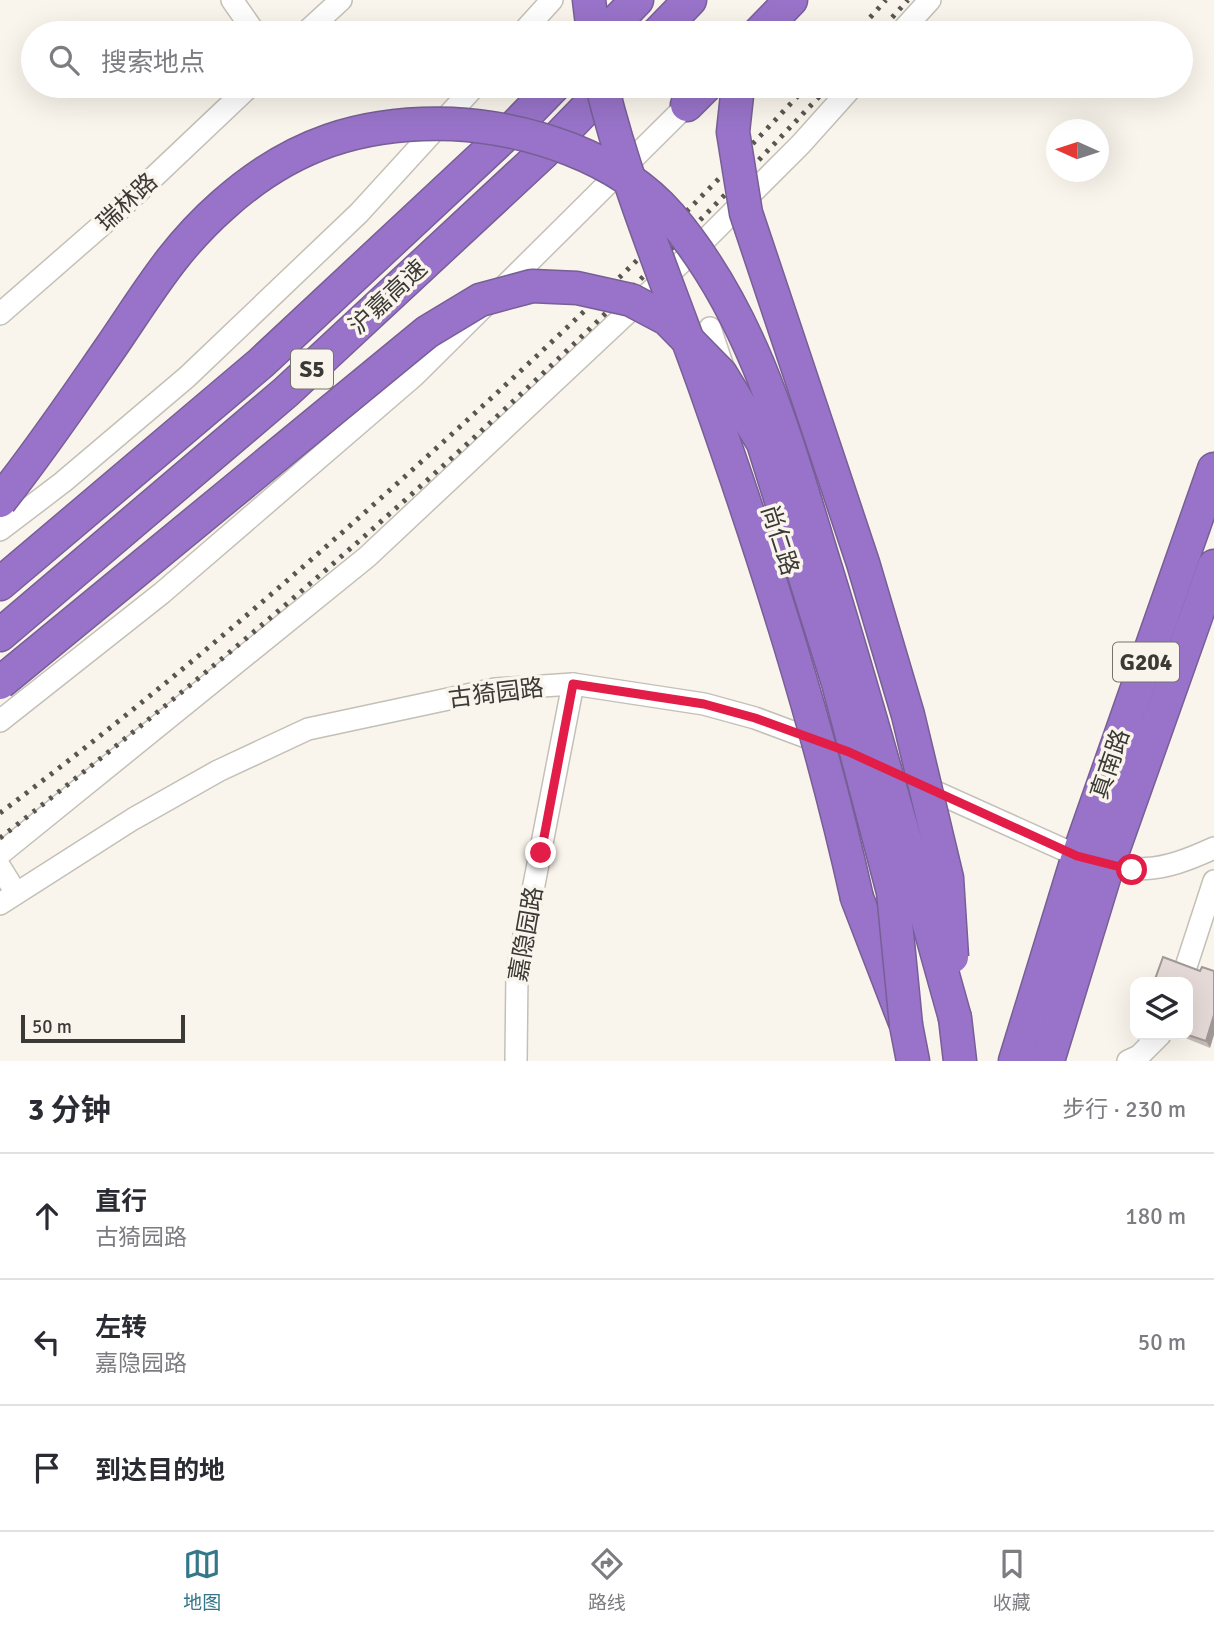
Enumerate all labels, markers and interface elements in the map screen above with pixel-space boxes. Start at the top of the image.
search box [21,21,1193,98]
icon: search [45,41,83,79]
text: 搜索地点 [101,47,205,79]
north arrow [1046,119,1109,182]
street label: 瑞林路 [90,166,164,238]
street label: 沪嘉高速 [343,253,433,341]
road number: S5 [291,350,333,388]
street label: 尚仁路 [755,501,805,579]
road number: G204 [1113,642,1179,682]
street label: 古猗园路 [447,672,545,714]
street label: 真南路 [1084,725,1136,803]
route end [525,837,556,868]
route start [1116,854,1147,885]
street label: 嘉隐园路 [503,884,549,984]
map controls [1130,977,1193,1040]
button: layers [1130,977,1193,1040]
scale bar [21,1012,186,1044]
text: 50 m [32,1015,72,1039]
text: 3 分钟 [28,1092,111,1129]
text: 步行 · 230 m [1062,1095,1186,1124]
text: 直行 [95,1186,147,1218]
icon: ahead [28,1197,66,1235]
text: 180 m [1125,1202,1186,1231]
text: 古猗园路 [95,1223,187,1252]
text: 左转 [95,1312,147,1344]
icon: left [28,1323,66,1361]
text: 50 m [1138,1328,1186,1357]
text: 嘉隐园路 [95,1349,187,1378]
icon: arrive [28,1449,66,1487]
text: 到达目的地 [95,1455,225,1487]
tab: 地图 [183,1545,221,1615]
tab: 路线 [588,1545,626,1615]
tab: 收藏 [993,1545,1031,1615]

